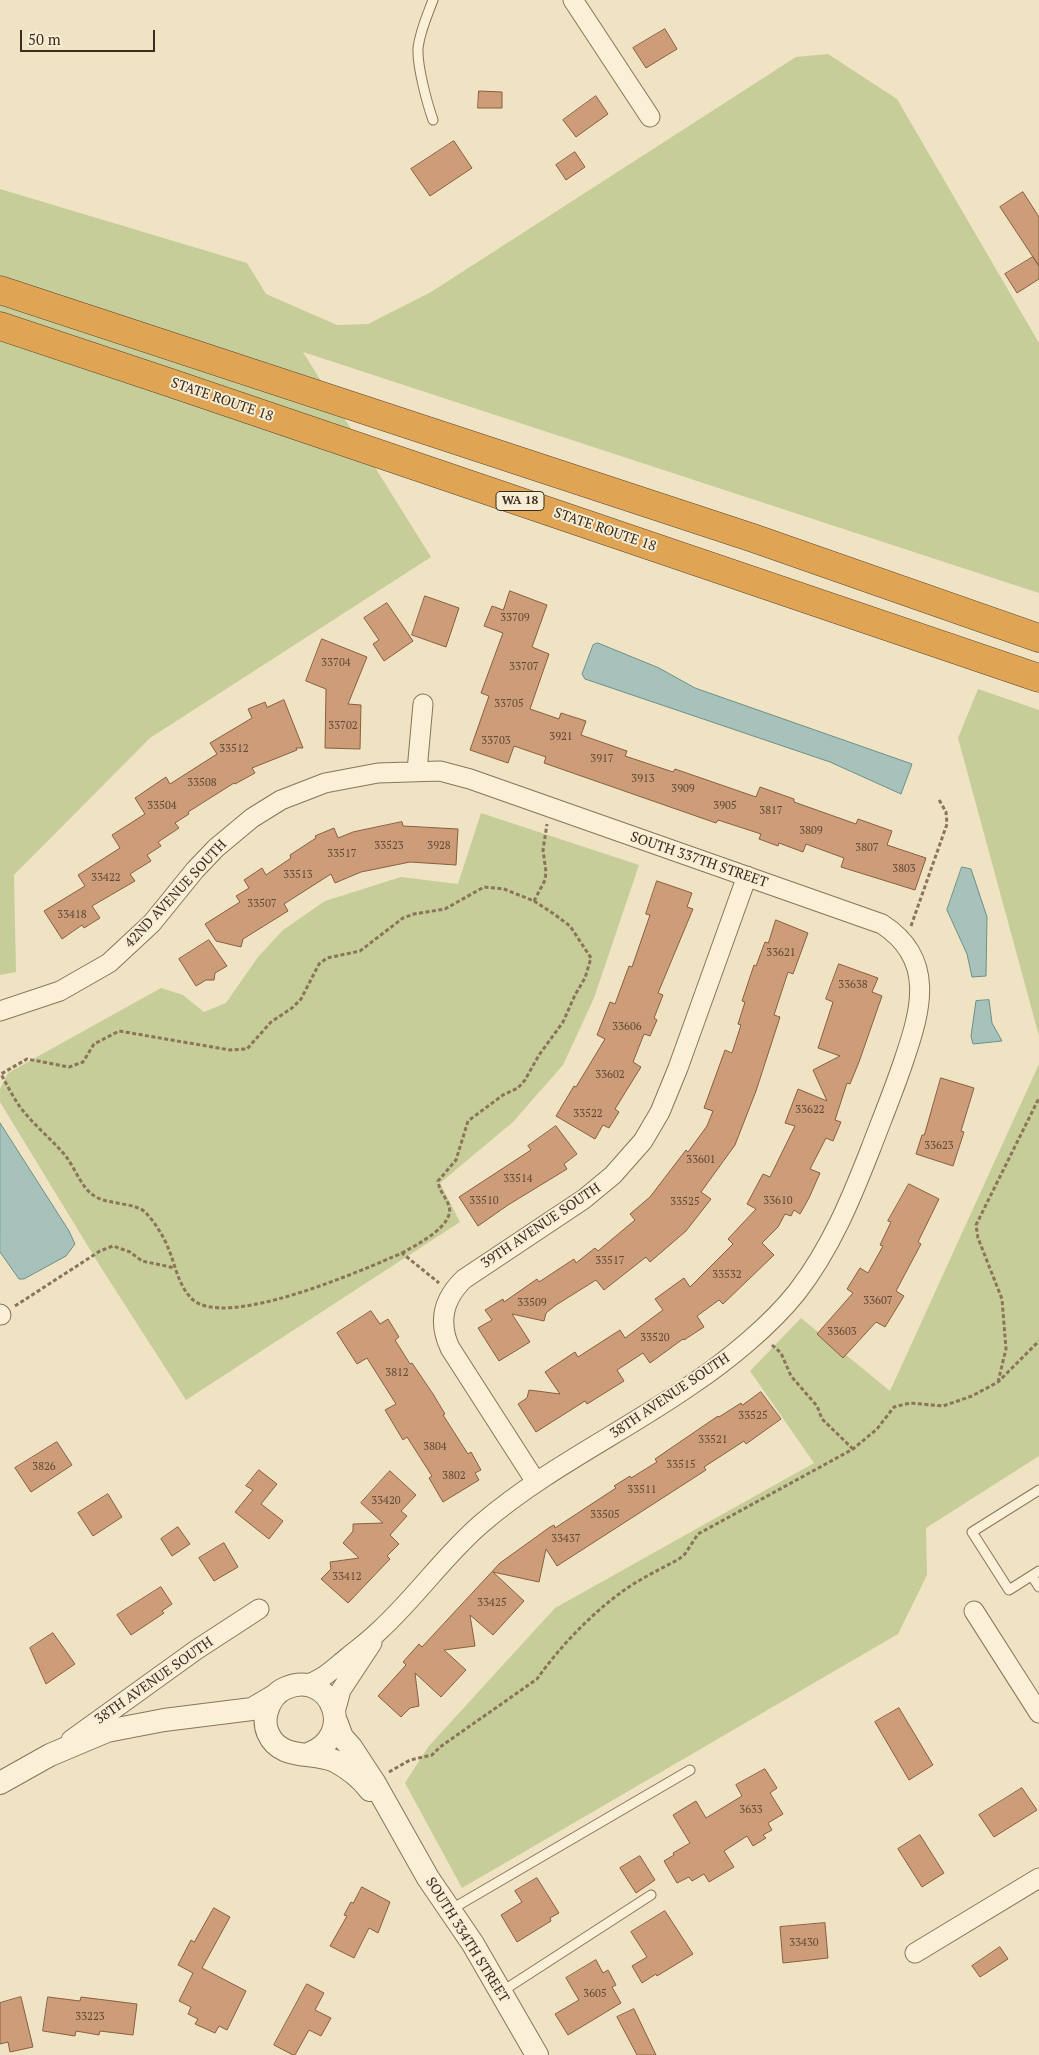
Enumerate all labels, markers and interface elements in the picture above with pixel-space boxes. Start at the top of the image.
scale bar [22,20,158,52]
text: 50 m [28,29,61,49]
street label: STATE ROUTE 18 [169,375,275,425]
road number: WA 18 [496,492,544,511]
street label: STATE ROUTE 18 [552,505,658,555]
house number: 33709 [500,611,530,625]
house number: 33704 [321,656,351,670]
house number: 33707 [509,660,539,674]
house number: 33705 [494,697,524,711]
house number: 33702 [328,719,358,733]
house number: 3921 [549,730,573,744]
house number: 33703 [481,734,511,748]
house number: 33512 [219,742,249,756]
house number: 3917 [590,752,614,766]
house number: 3913 [631,772,655,786]
house number: 33508 [187,776,217,790]
house number: 3909 [671,782,695,796]
house number: 33504 [147,799,177,813]
house number: 3905 [713,799,737,813]
house number: 3817 [759,804,783,818]
house number: 3809 [799,824,823,838]
street label: SOUTH 337TH STREET [628,829,770,891]
street label: 42ND AVENUE SOUTH [122,836,230,952]
house number: 33523 [374,839,404,853]
house number: 3928 [427,839,451,853]
house number: 3807 [855,841,879,855]
house number: 33517 [327,847,357,861]
house number: 3803 [892,862,916,876]
house number: 33513 [283,868,313,882]
house number: 33422 [91,871,121,885]
house number: 33507 [247,897,277,911]
house number: 33418 [57,908,87,922]
house number: 33621 [766,946,796,960]
house number: 33638 [838,978,868,992]
house number: 33606 [612,1020,642,1034]
house number: 33602 [595,1068,625,1082]
house number: 33622 [795,1103,825,1117]
house number: 33522 [573,1107,603,1121]
house number: 33623 [924,1139,954,1153]
house number: 33601 [686,1153,716,1167]
house number: 33514 [503,1172,533,1186]
street label: 39TH AVENUE SOUTH [478,1180,604,1272]
house number: 33510 [469,1194,499,1208]
house number: 33610 [763,1194,793,1208]
house number: 33525 [670,1195,700,1209]
house number: 33517 [595,1254,625,1268]
house number: 33532 [712,1268,742,1282]
house number: 33607 [863,1294,893,1308]
house number: 33509 [517,1296,547,1310]
house number: 33603 [827,1325,857,1339]
house number: 33520 [640,1331,670,1345]
street label: 38TH AVENUE SOUTH [607,1350,733,1442]
house number: 3812 [385,1366,409,1380]
house number: 33525 [738,1409,768,1423]
house number: 33521 [698,1433,728,1447]
house number: 3804 [423,1440,447,1454]
house number: 33515 [666,1458,696,1472]
house number: 3826 [32,1460,56,1474]
house number: 3802 [442,1469,466,1483]
house number: 33511 [627,1483,657,1497]
house number: 33420 [371,1494,401,1508]
house number: 33505 [590,1508,620,1522]
house number: 33437 [551,1532,581,1546]
house number: 33412 [332,1570,362,1584]
house number: 33425 [477,1596,507,1610]
street label: 38TH AVENUE SOUTH [92,1634,216,1728]
house number: 3633 [739,1803,763,1817]
street label: SOUTH 334TH STREET [422,1874,512,2006]
house number: 33430 [789,1936,819,1950]
house number: 3605 [583,1987,607,2001]
house number: 33223 [75,2010,105,2024]

